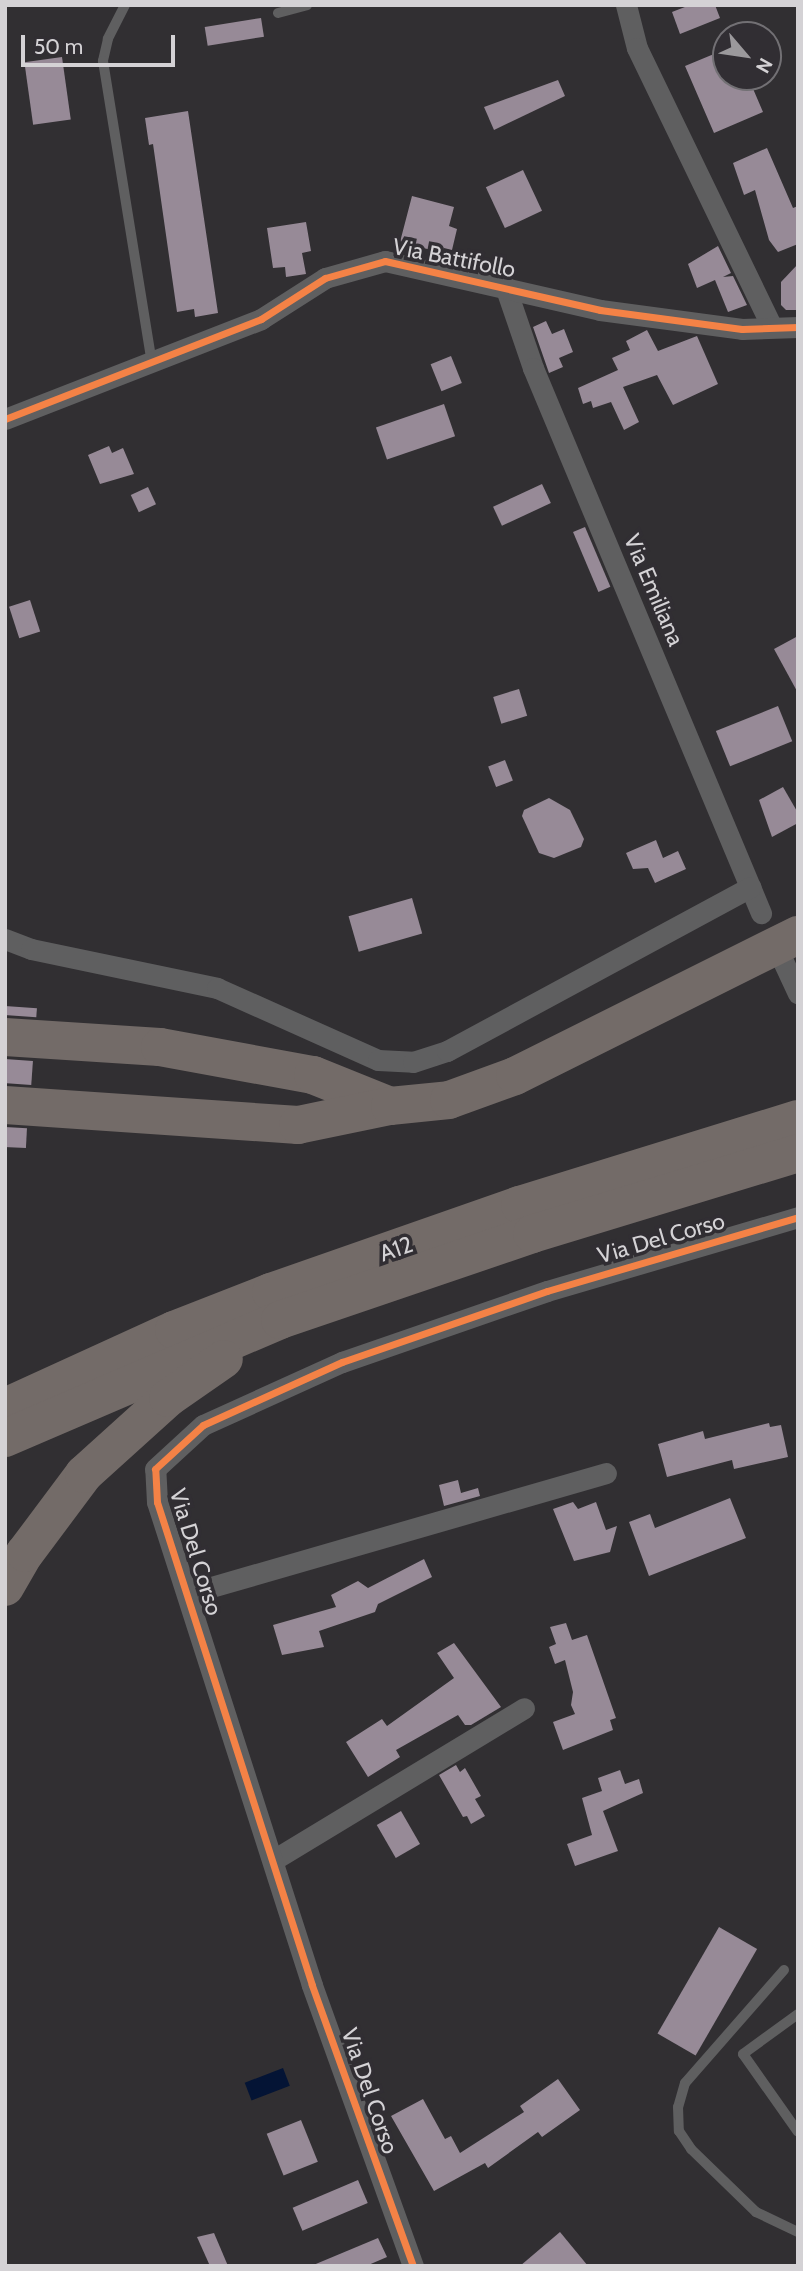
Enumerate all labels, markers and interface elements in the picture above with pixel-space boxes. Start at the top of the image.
scale bar [24,21,178,65]
north arrow [712,21,782,91]
text: 50 m [34,34,83,59]
text: N [751,54,777,77]
street label: Via Battifollo [390,233,518,283]
street label: Via Emiliana [618,530,690,650]
street label: Via Del Corso [594,1207,728,1269]
street label: A12 [376,1231,416,1267]
street label: Via Del Corso [164,1485,228,1619]
street label: Via Del Corso [336,2025,404,2157]

